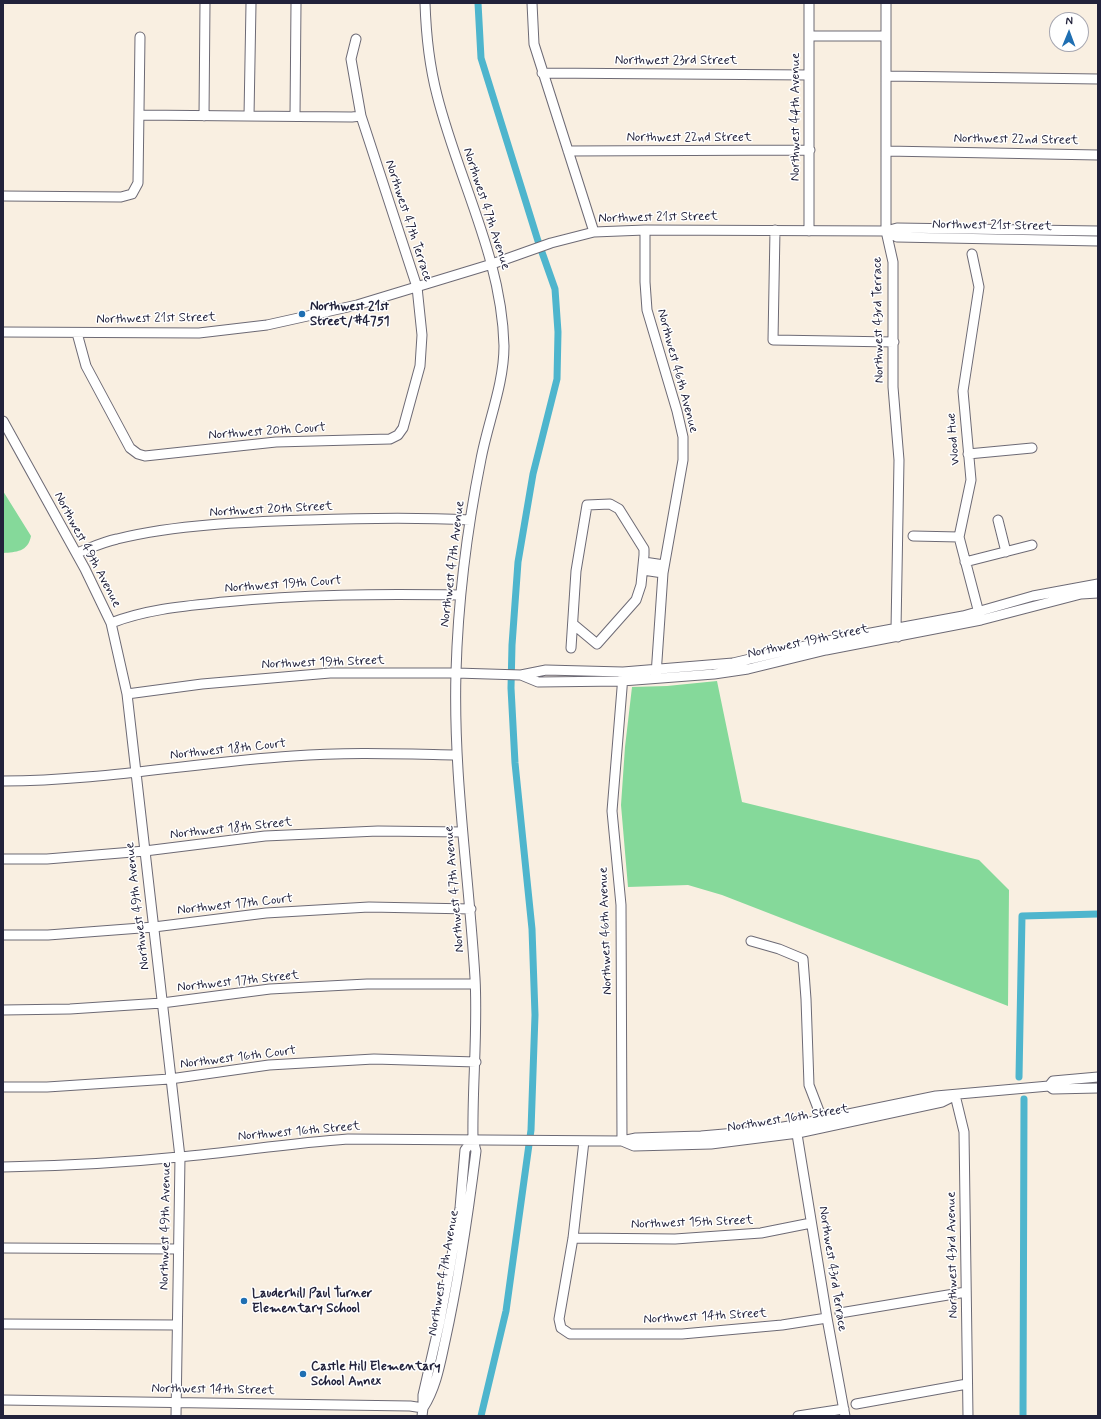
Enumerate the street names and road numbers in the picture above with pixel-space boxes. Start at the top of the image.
street label: Northwest 23rd Street [615,53,737,69]
street label: Northwest 44th Avenue [788,53,804,181]
street label: Northwest 22nd Street [626,130,752,146]
street label: Northwest 22nd Street [953,131,1079,149]
street label: Northwest 47th Avenue [459,146,513,272]
street label: Northwest 47th Terrace [381,158,435,284]
street label: Northwest 21st Street [598,209,718,227]
street label: Northwest 21st Street [932,217,1052,235]
street label: Northwest 43rd Terrace [870,256,888,384]
street label: Northwest 46th Avenue [653,307,701,435]
street label: Northwest 21st Street [96,310,216,328]
street label: Wood Hue [944,412,964,466]
street label: Northwest 20th Court [208,420,326,444]
street label: Northwest 49th Avenue [50,490,124,610]
street label: Northwest 20th Street [209,499,333,521]
street label: Northwest 47th Avenue [437,500,469,628]
street label: Northwest 19th Court [224,573,342,597]
street label: Northwest 19th Street [746,622,870,662]
street label: Northwest 19th Street [261,653,385,673]
street label: Northwest 18th Court [169,736,287,764]
street label: Northwest 18th Street [169,815,293,843]
street label: Northwest 47th Avenue [442,825,468,953]
street label: Northwest 49th Avenue [122,841,154,971]
street label: Northwest 46th Avenue [596,867,616,995]
street label: Northwest 17th Court [176,891,294,919]
street label: Northwest 17th Street [176,968,300,996]
street label: Northwest 16th Court [179,1043,297,1073]
street label: Northwest 16th Street [726,1102,850,1136]
street label: Northwest 16th Street [237,1119,361,1145]
street label: Northwest 49th Avenue [157,1162,175,1290]
street label: Northwest 43rd Avenue [944,1191,962,1319]
street label: Northwest 43rd Terrace [814,1205,850,1333]
street label: Northwest 47th Avenue [425,1209,463,1337]
street label: Northwest 15th Street [631,1213,753,1233]
street label: Northwest 14th Street [643,1306,767,1328]
street label: Northwest 14th Street [151,1381,275,1399]

